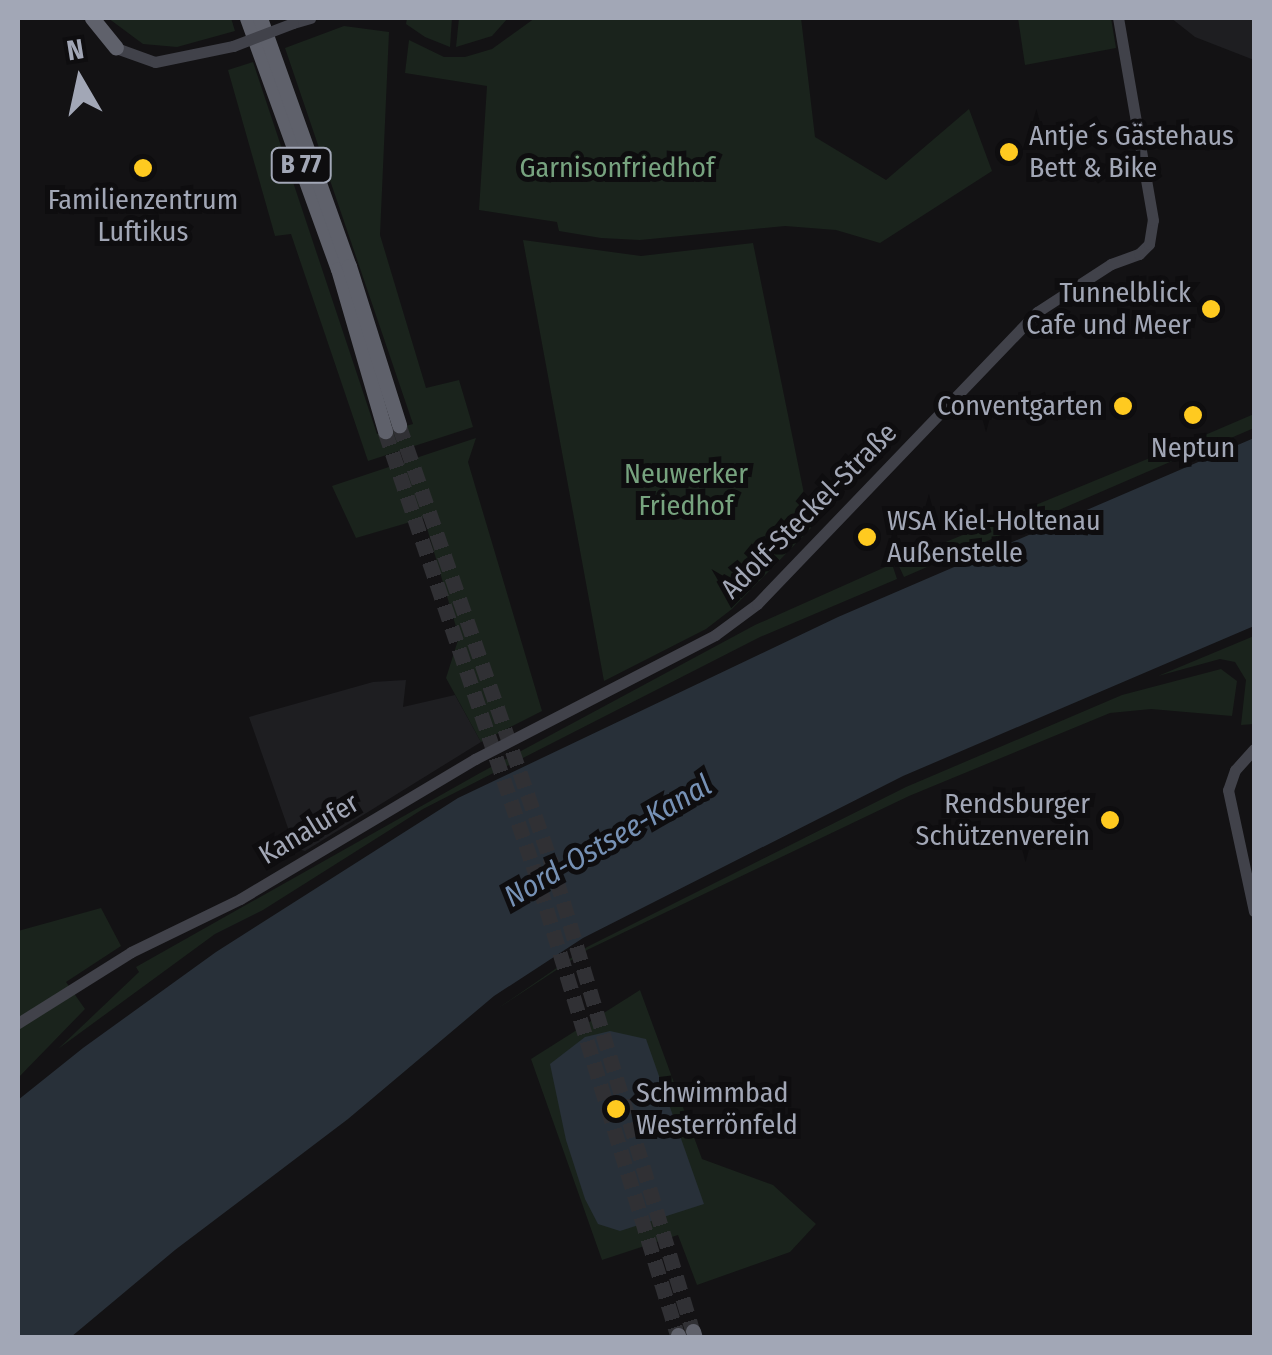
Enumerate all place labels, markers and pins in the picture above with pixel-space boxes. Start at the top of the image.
place label: Antje´s Gästehaus Bett & Bike [1029,119,1234,185]
marker: Antje´s Gästehaus Bett & Bike [998,141,1020,163]
marker: Familienzentrum Luftikus [132,157,154,179]
place label: Familienzentrum Luftikus [48,183,238,249]
place label: Tunnelblick Cafe und Meer [1026,276,1191,342]
marker: Tunnelblick Cafe und Meer [1200,298,1222,320]
place label: Conventgarten [937,389,1103,423]
marker: Conventgarten [1112,395,1134,417]
marker: Neptun [1182,404,1204,426]
place label: Neptun [1151,431,1235,465]
place label: WSA Kiel-Holtenau Außenstelle [887,504,1101,570]
marker: WSA Kiel-Holtenau Außenstelle [856,526,878,548]
place label: Rendsburger Schützenverein [916,787,1090,853]
marker: Rendsburger Schützenverein [1099,809,1121,831]
place label: Schwimmbad Westerrönfeld [636,1076,798,1142]
marker: Schwimmbad Westerrönfeld [605,1098,627,1120]

